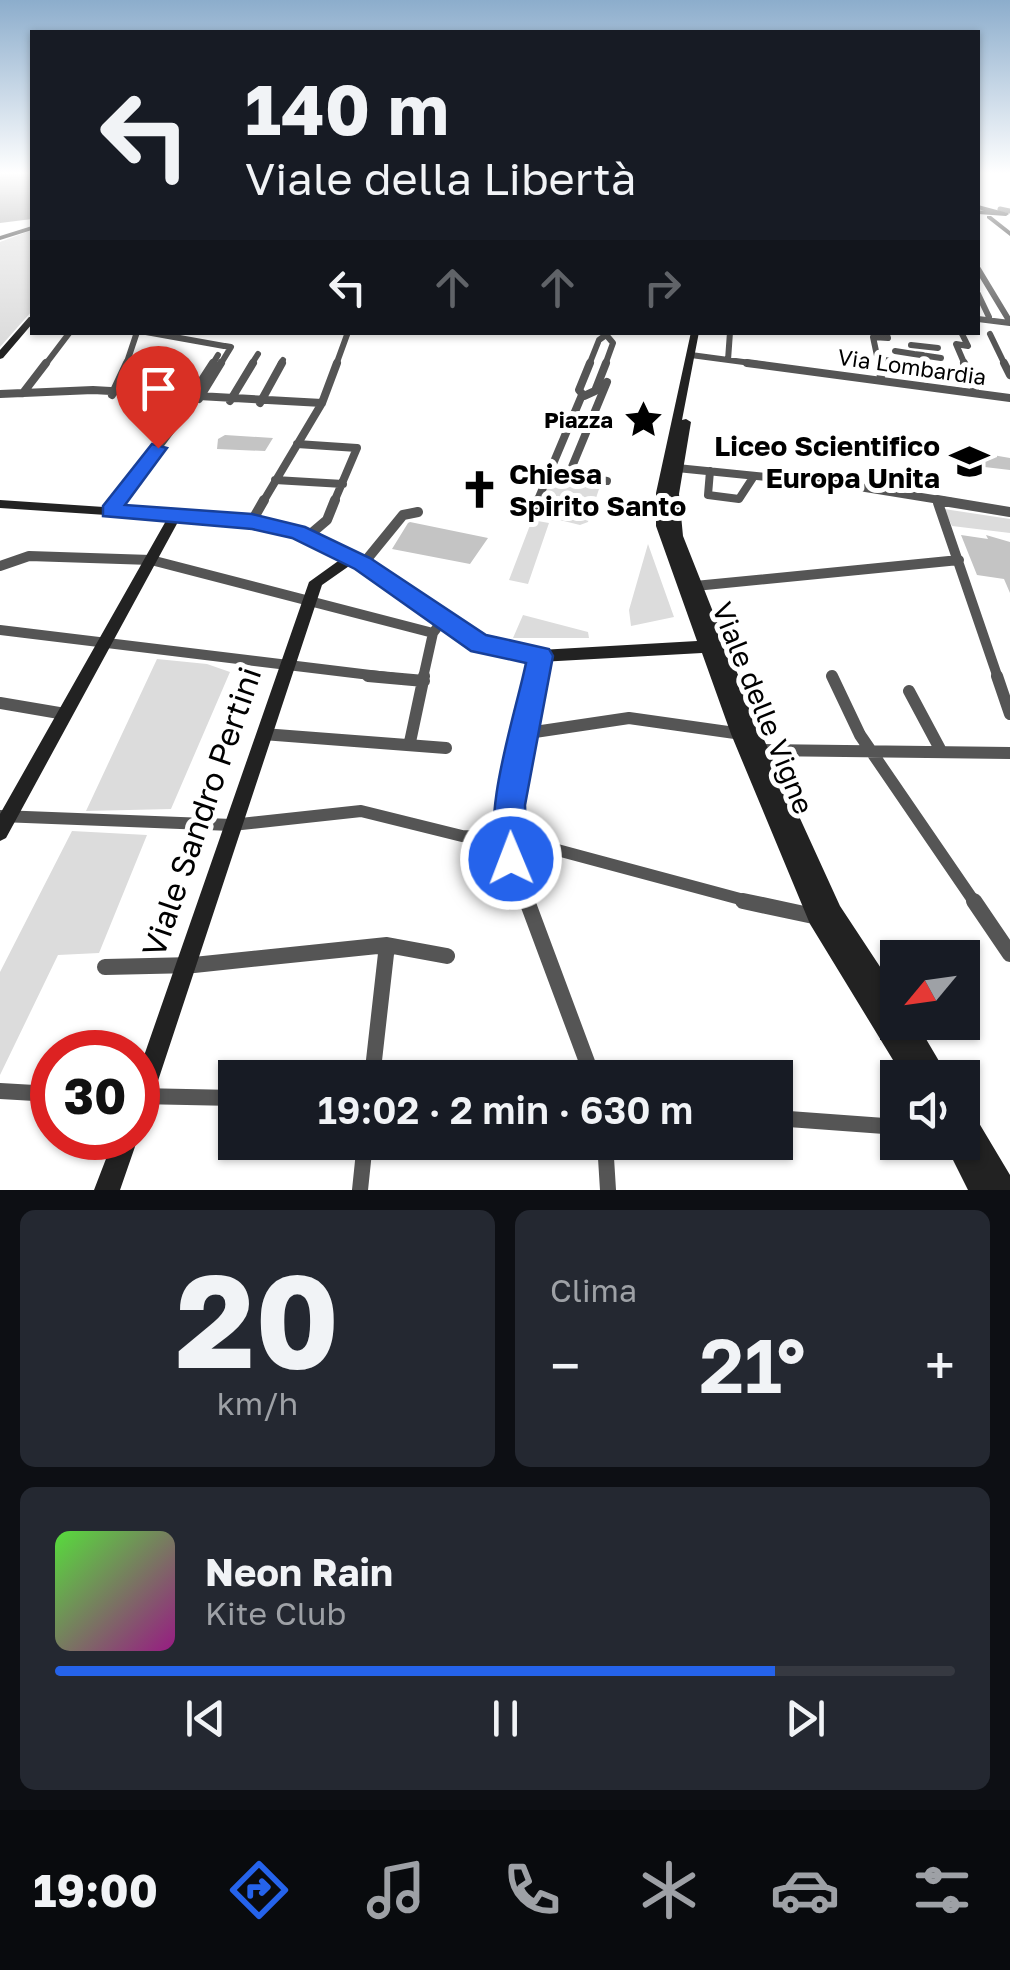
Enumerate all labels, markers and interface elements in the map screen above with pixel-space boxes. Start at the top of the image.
text: 140 m [245,66,449,150]
icon: left [80,70,210,200]
text: Viale della Libertà [245,151,637,205]
icon: left [320,260,375,315]
icon: ahead [425,260,480,315]
icon: ahead [530,260,585,315]
icon: right [635,260,690,315]
street label: Via Lombardia [836,343,988,390]
pin [116,346,201,449]
icon: arrive [131,361,186,416]
place icon: Piazza [622,399,664,441]
place label: Piazza [544,406,613,433]
place label: Liceo Scientifico Europa Unita [714,429,940,494]
school or university icon: Liceo Scientifico Europa Unita [949,441,991,483]
place label: Chiesa Spirito Santo [509,457,686,522]
church icon: Chiesa Spirito Santo [458,469,500,511]
street label: Viale delle Vigne [706,597,821,818]
street label: Viale Sandro Pertini [134,662,268,961]
position arrow [459,807,563,911]
north arrow [880,940,980,1040]
map controls [880,940,980,1160]
speed limit sign: 30 [30,1030,160,1160]
button: sound [880,1060,980,1160]
text: 19:02 · 2 min · 630 m [318,1087,693,1132]
text: 20 [176,1241,339,1397]
text: Clima [550,1271,637,1309]
text: 21° [699,1319,806,1410]
text: − [550,1332,580,1398]
text: + [925,1332,955,1398]
text: km/h [217,1384,298,1422]
text: Neon Rain [205,1549,393,1594]
text: Kite Club [205,1594,346,1632]
icon: previous [178,1691,233,1746]
icon: pause [478,1691,533,1746]
icon: next [778,1691,833,1746]
icon: directions [224,1855,294,1925]
icon: music [361,1855,431,1925]
icon: phone [497,1855,567,1925]
icon: climate [634,1855,704,1925]
icon: car [770,1855,840,1925]
icon: filters [907,1855,977,1925]
text: 19:00 [33,1863,158,1917]

